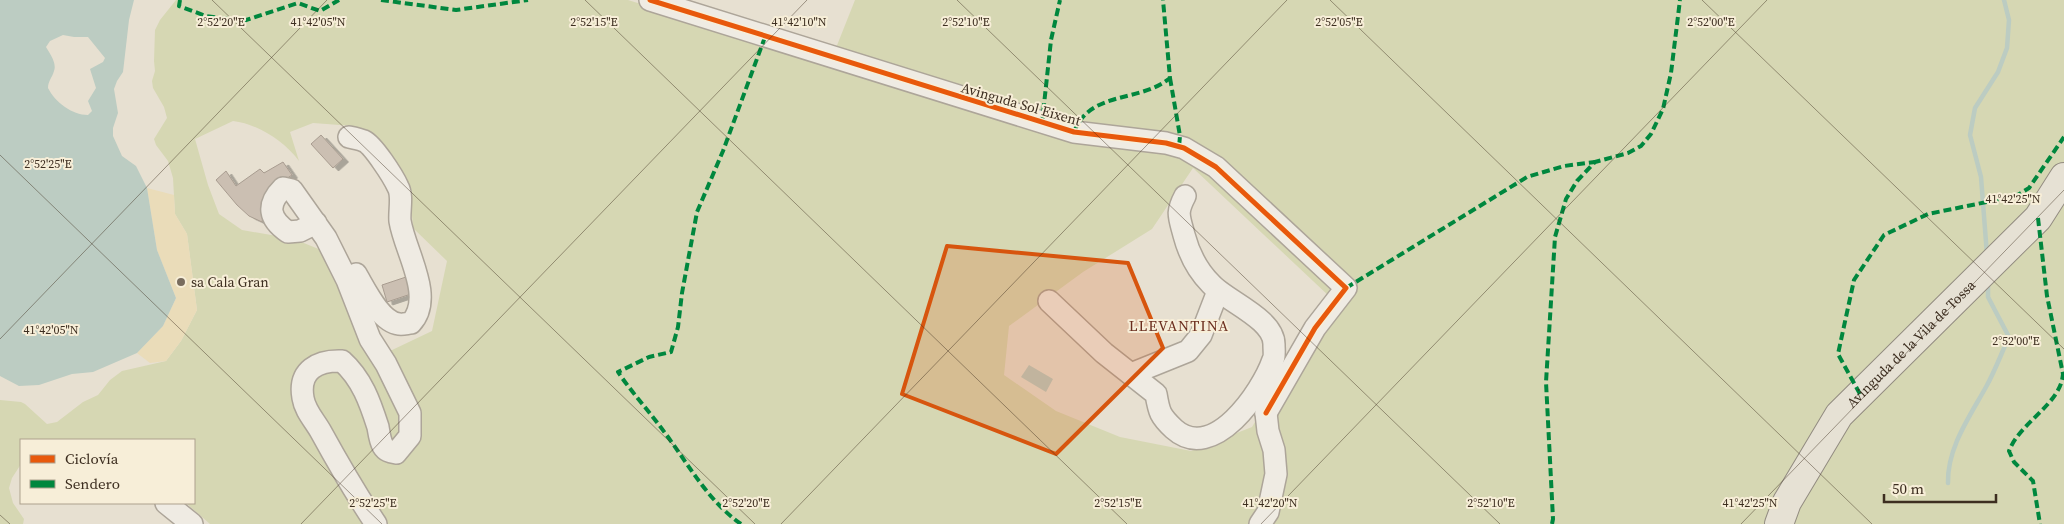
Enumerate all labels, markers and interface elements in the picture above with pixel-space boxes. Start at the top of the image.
text: 2°52'20"E [197,14,245,30]
text: 41°42'05"N [290,14,346,30]
text: 2°52'15"E [570,14,618,30]
text: 41°42'10"N [771,14,827,30]
text: 2°52'10"E [942,14,990,30]
text: 2°52'05"E [1315,14,1363,30]
text: 2°52'00"E [1687,14,1735,30]
street label: Avinguda Sol Eixent [959,77,1084,131]
text: 2°52'25"E [24,156,72,172]
text: 41°42'25"N [1985,191,2041,207]
place label: sa Cala Gran [191,272,269,292]
street label: Avinguda de la Vila de Tossa [1842,275,1981,412]
marker: sa Cala Gran [175,276,187,288]
district label: LLEVANTINA [1129,315,1229,336]
text: 41°42'05"N [23,322,79,338]
text: 2°52'00"E [1992,333,2040,349]
legend [20,439,195,504]
text: Ciclovía [65,448,119,469]
scale bar [1884,472,1996,504]
text: Sendero [65,473,120,494]
text: 50 m [1892,478,1924,499]
text: 2°52'25"E [349,495,397,511]
text: 2°52'20"E [722,495,770,511]
text: 2°52'15"E [1094,495,1142,511]
text: 41°42'20"N [1242,495,1298,511]
text: 2°52'10"E [1467,495,1515,511]
text: 41°42'25"N [1722,495,1778,511]

